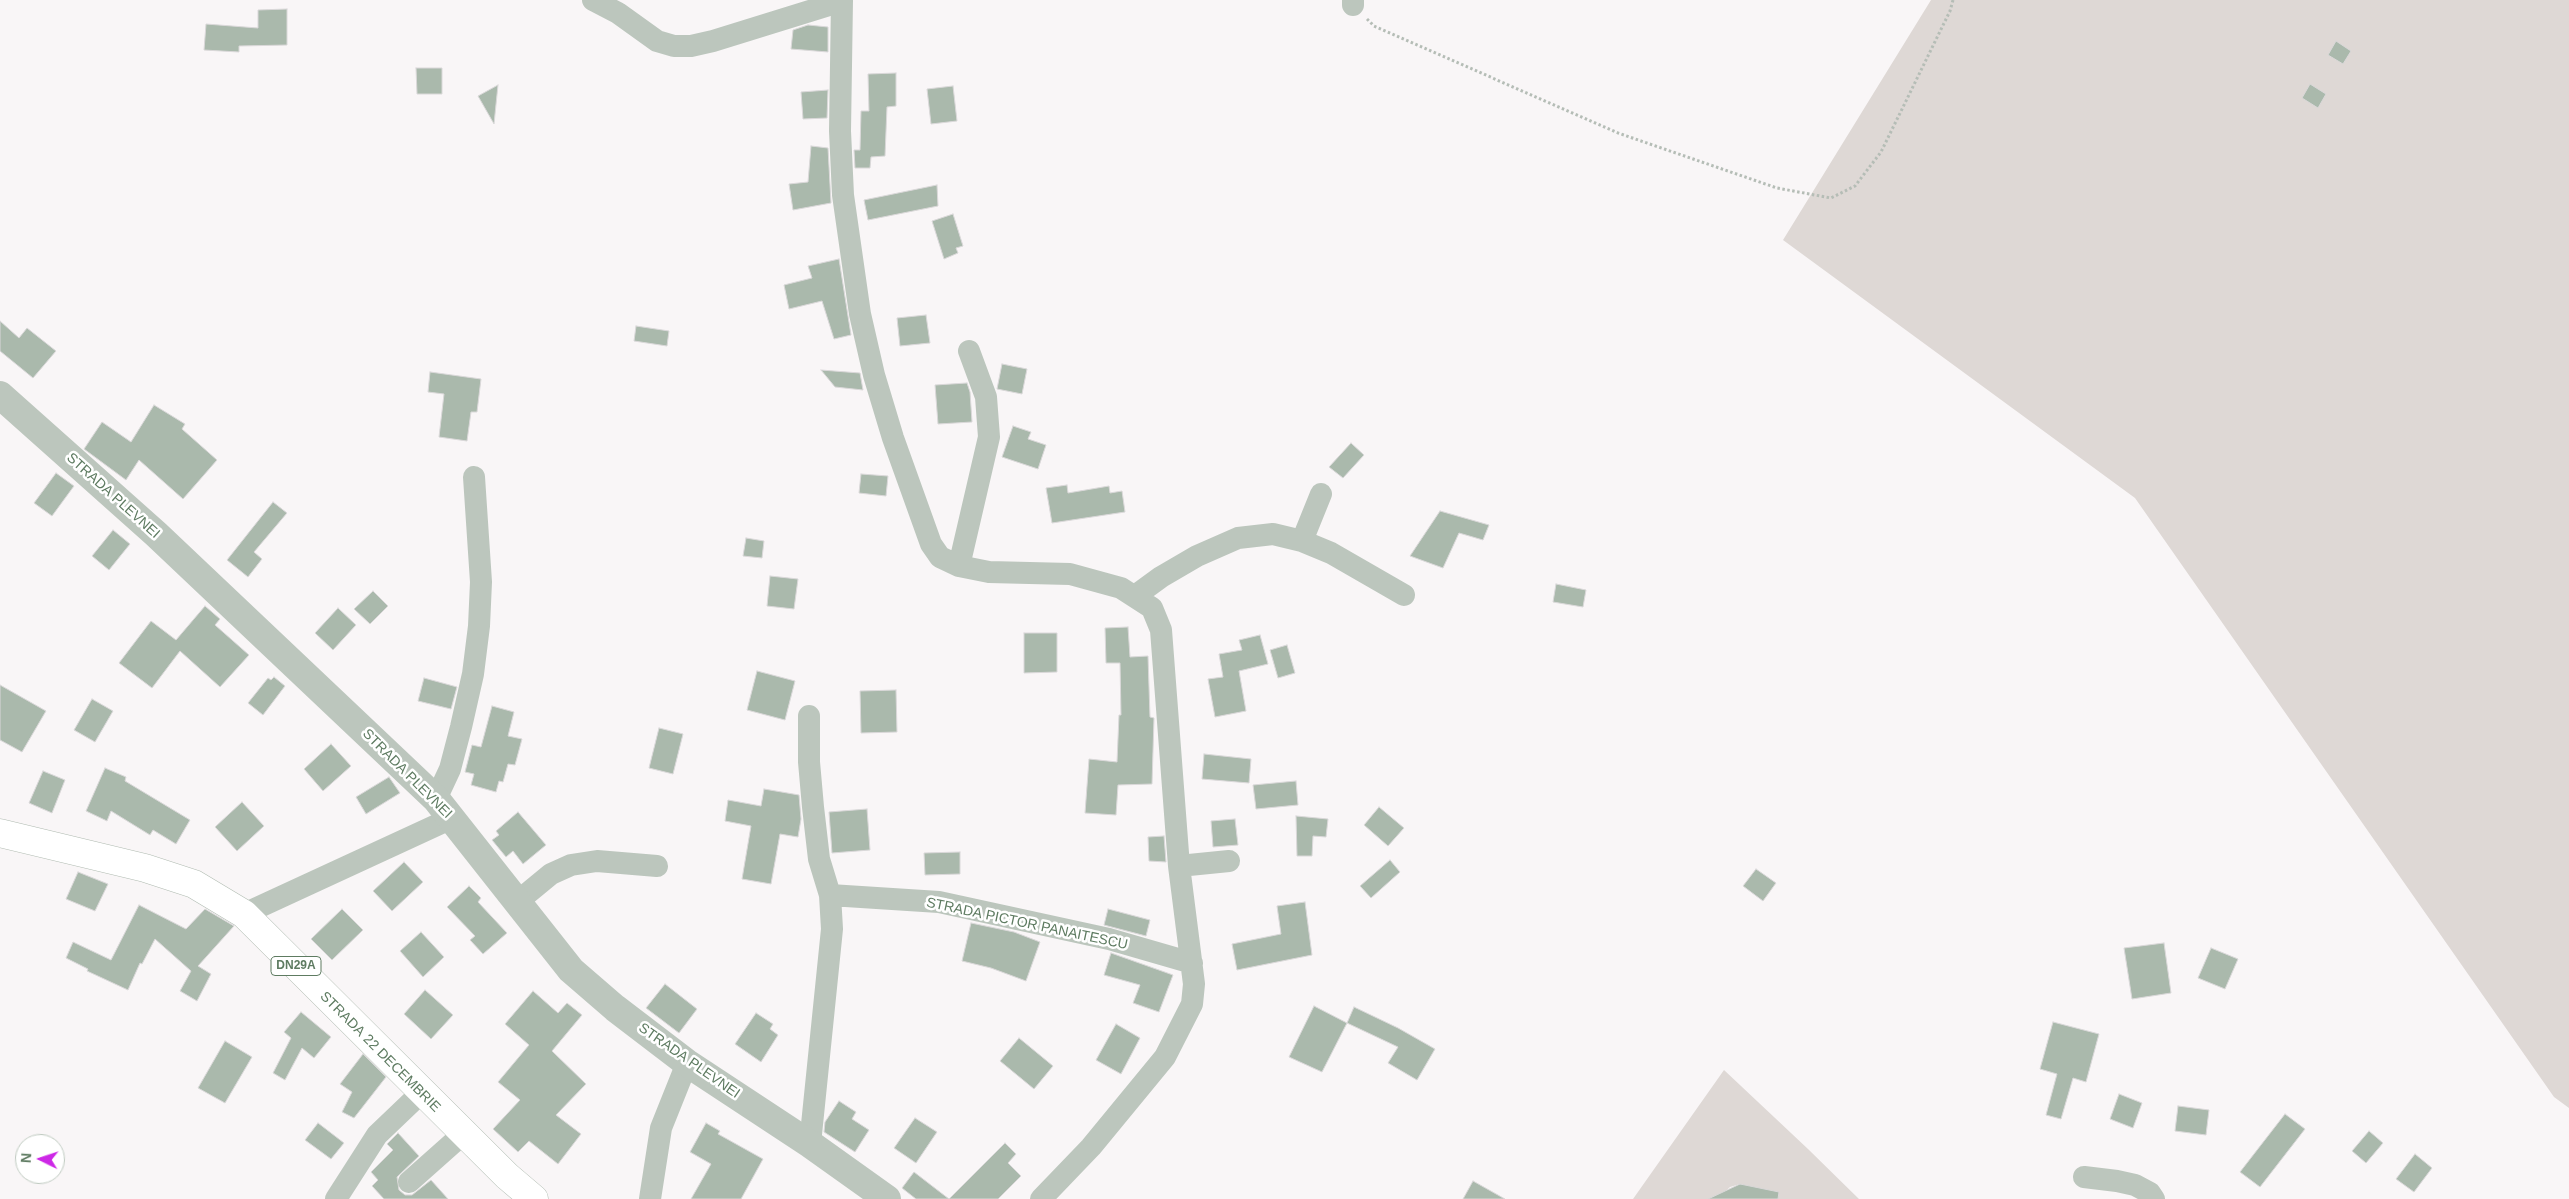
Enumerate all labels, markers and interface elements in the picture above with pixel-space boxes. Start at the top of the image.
street label: STRADA PLEVNEI [63,450,163,542]
street label: STRADA PLEVNEI [359,726,455,822]
street label: STRADA PICTOR PANAITESCU [925,894,1129,954]
road number: DN29A [271,956,321,976]
street label: STRADA 22 DECEMBRIE [316,988,444,1116]
street label: STRADA PLEVNEI [635,1020,743,1102]
north arrow [15,1134,65,1184]
text: N [18,1152,34,1164]

